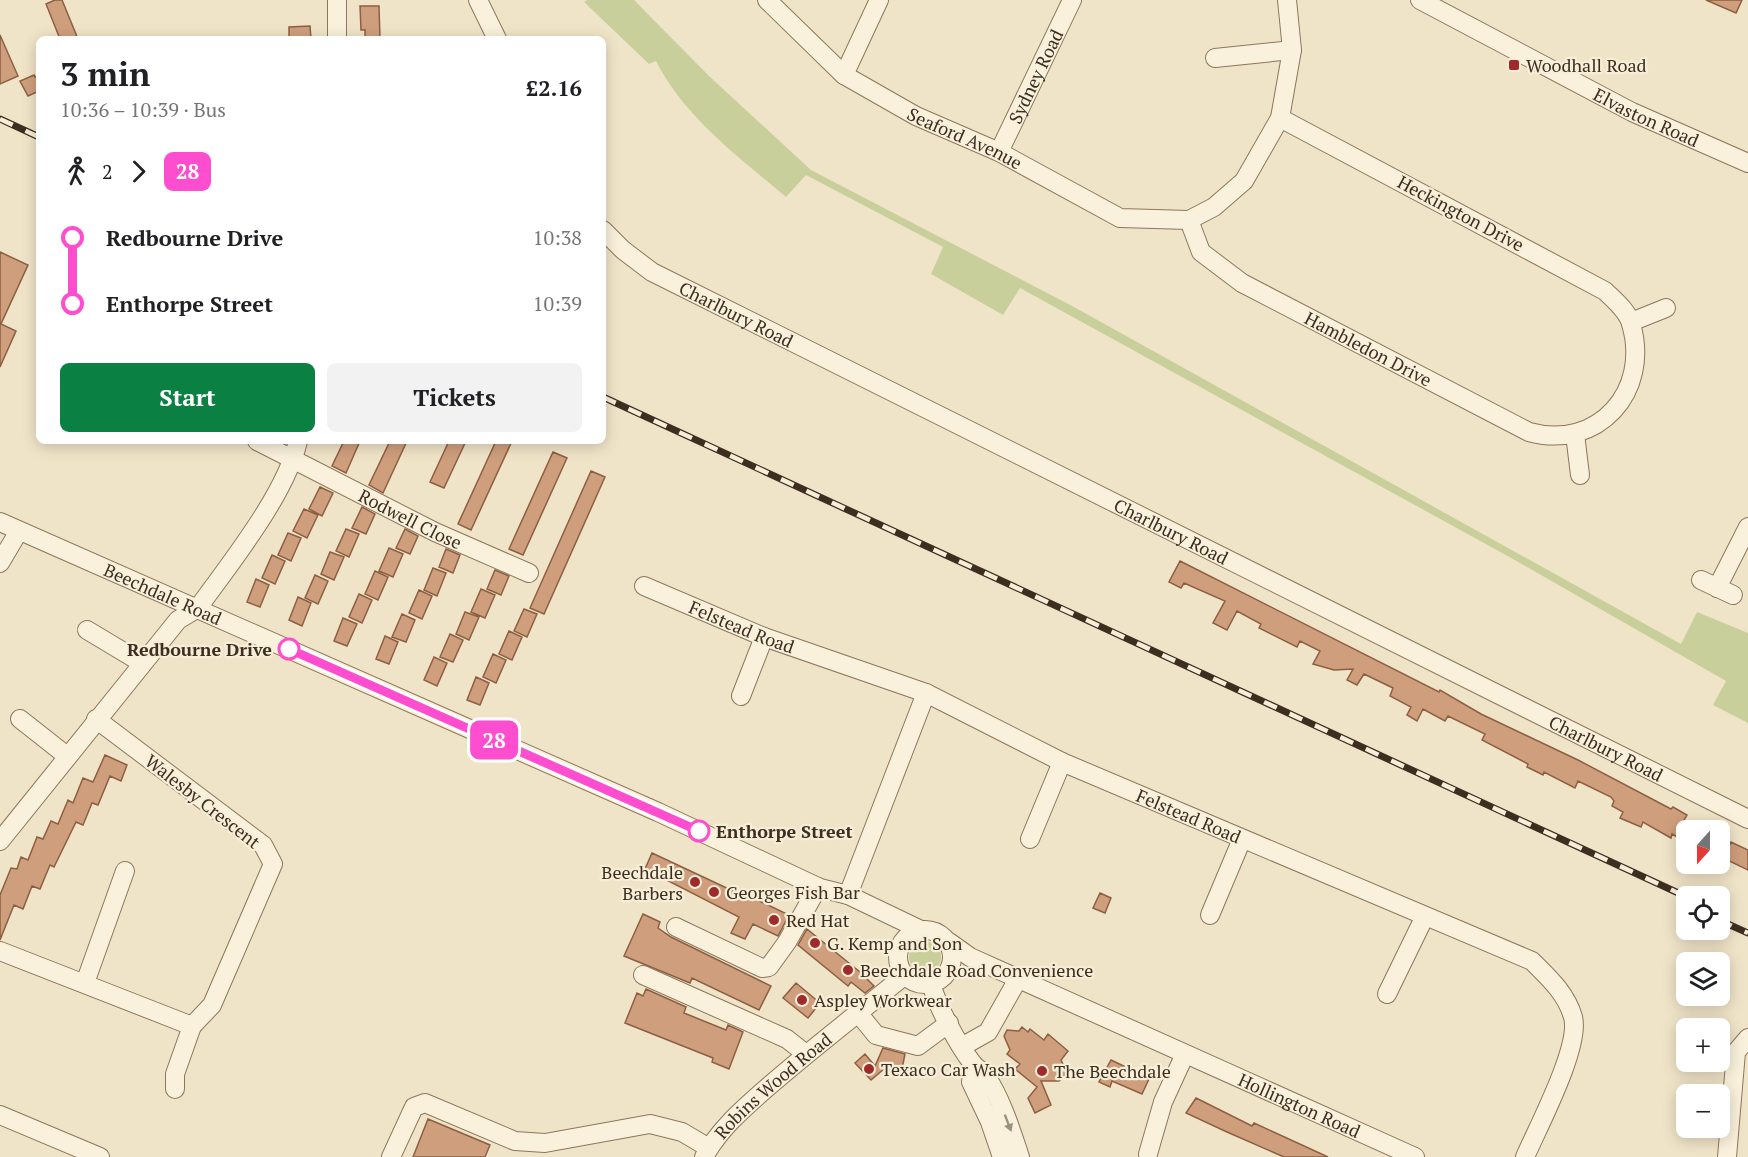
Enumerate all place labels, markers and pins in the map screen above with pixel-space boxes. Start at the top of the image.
place label: Woodhall Road [1526,53,1647,77]
marker: Woodhall Road [1507,58,1521,72]
place label: Redbourne Drive [127,637,272,661]
marker: Redbourne Drive [278,638,300,660]
place label: Enthorpe Street [716,819,853,843]
marker: Enthorpe Street [688,820,710,842]
place label: Beechdale Barbers [601,860,683,905]
marker: Beechdale Barbers [688,875,702,889]
place label: Georges Fish Bar [726,880,860,904]
marker: Georges Fish Bar [707,885,721,899]
place label: Red Hat [786,908,850,932]
marker: Red Hat [767,913,781,927]
place label: G. Kemp and Son [827,931,963,955]
marker: G. Kemp and Son [808,936,822,950]
place label: Beechdale Road Convenience [860,958,1093,982]
marker: Beechdale Road Convenience [841,963,855,977]
place label: Aspley Workwear [814,988,952,1012]
marker: Aspley Workwear [795,993,809,1007]
place label: Texaco Car Wash [881,1057,1016,1081]
place label: The Beechdale [1054,1059,1171,1083]
marker: Texaco Car Wash [862,1062,876,1076]
marker: The Beechdale [1035,1064,1049,1078]

